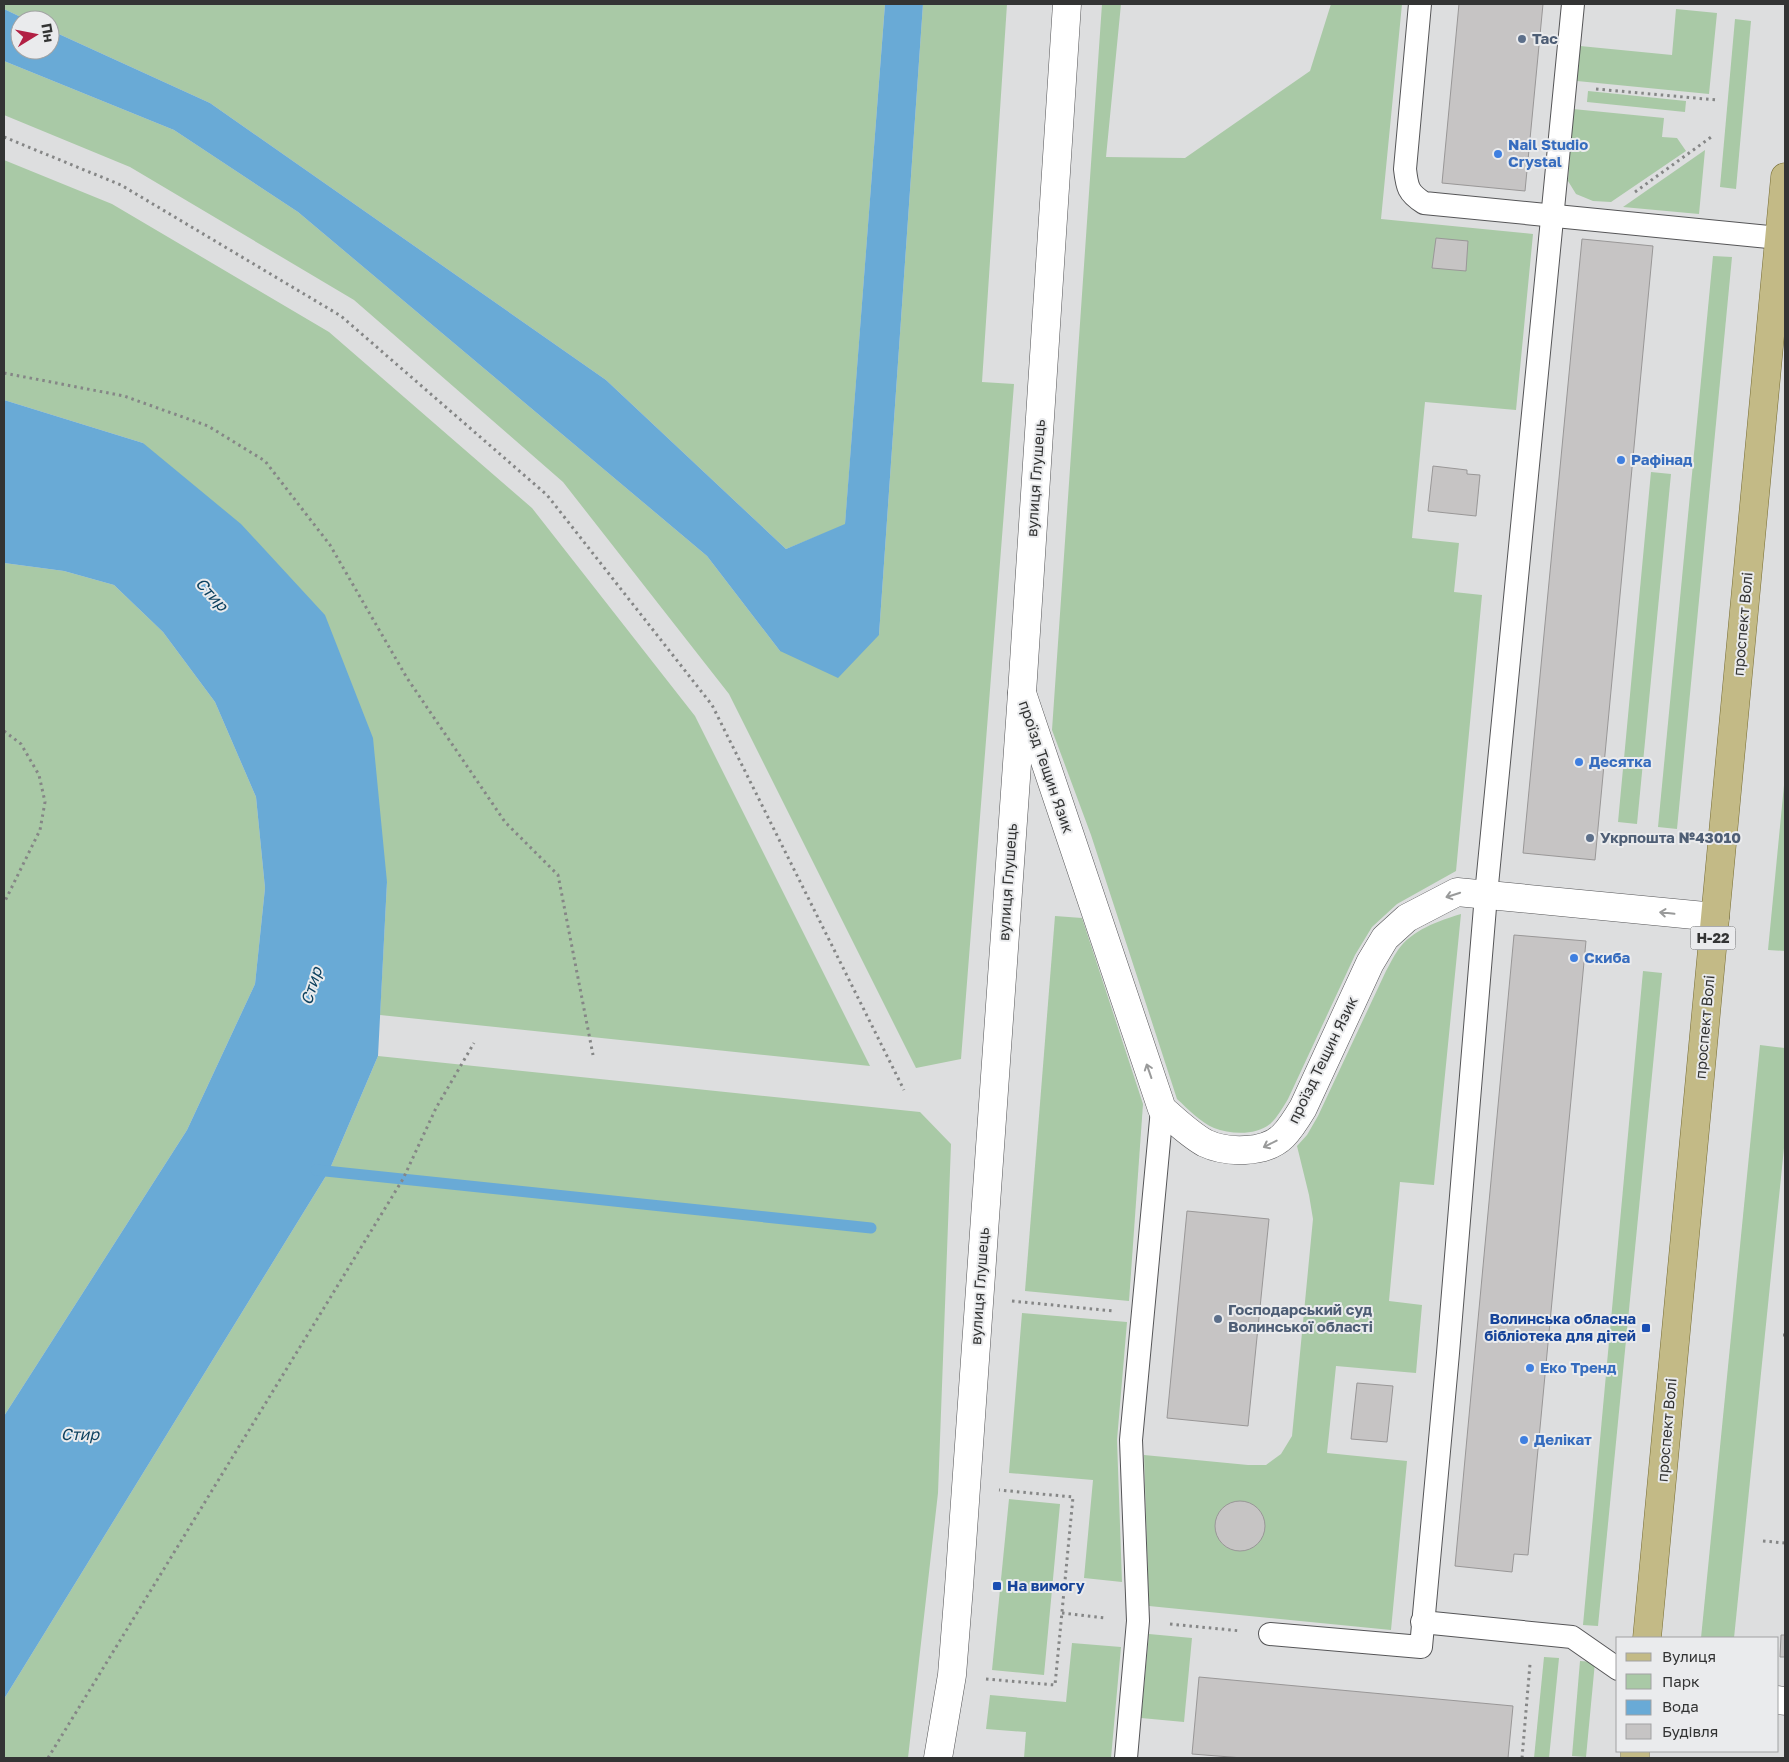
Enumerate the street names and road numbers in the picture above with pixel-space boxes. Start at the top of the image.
street label: вулиця Глушець [1022,418,1048,537]
street label: проспект Волі [1728,571,1756,677]
street label: проїзд Тещин Язик [1016,698,1078,836]
street label: вулиця Глушець [994,822,1020,941]
road number: Н-22 [1690,926,1736,950]
street label: проспект Волі [1690,974,1718,1080]
street label: проїзд Тещин Язик [1284,993,1361,1126]
street label: вулиця Глушець [966,1226,992,1345]
street label: проспект Волі [1652,1377,1680,1483]

